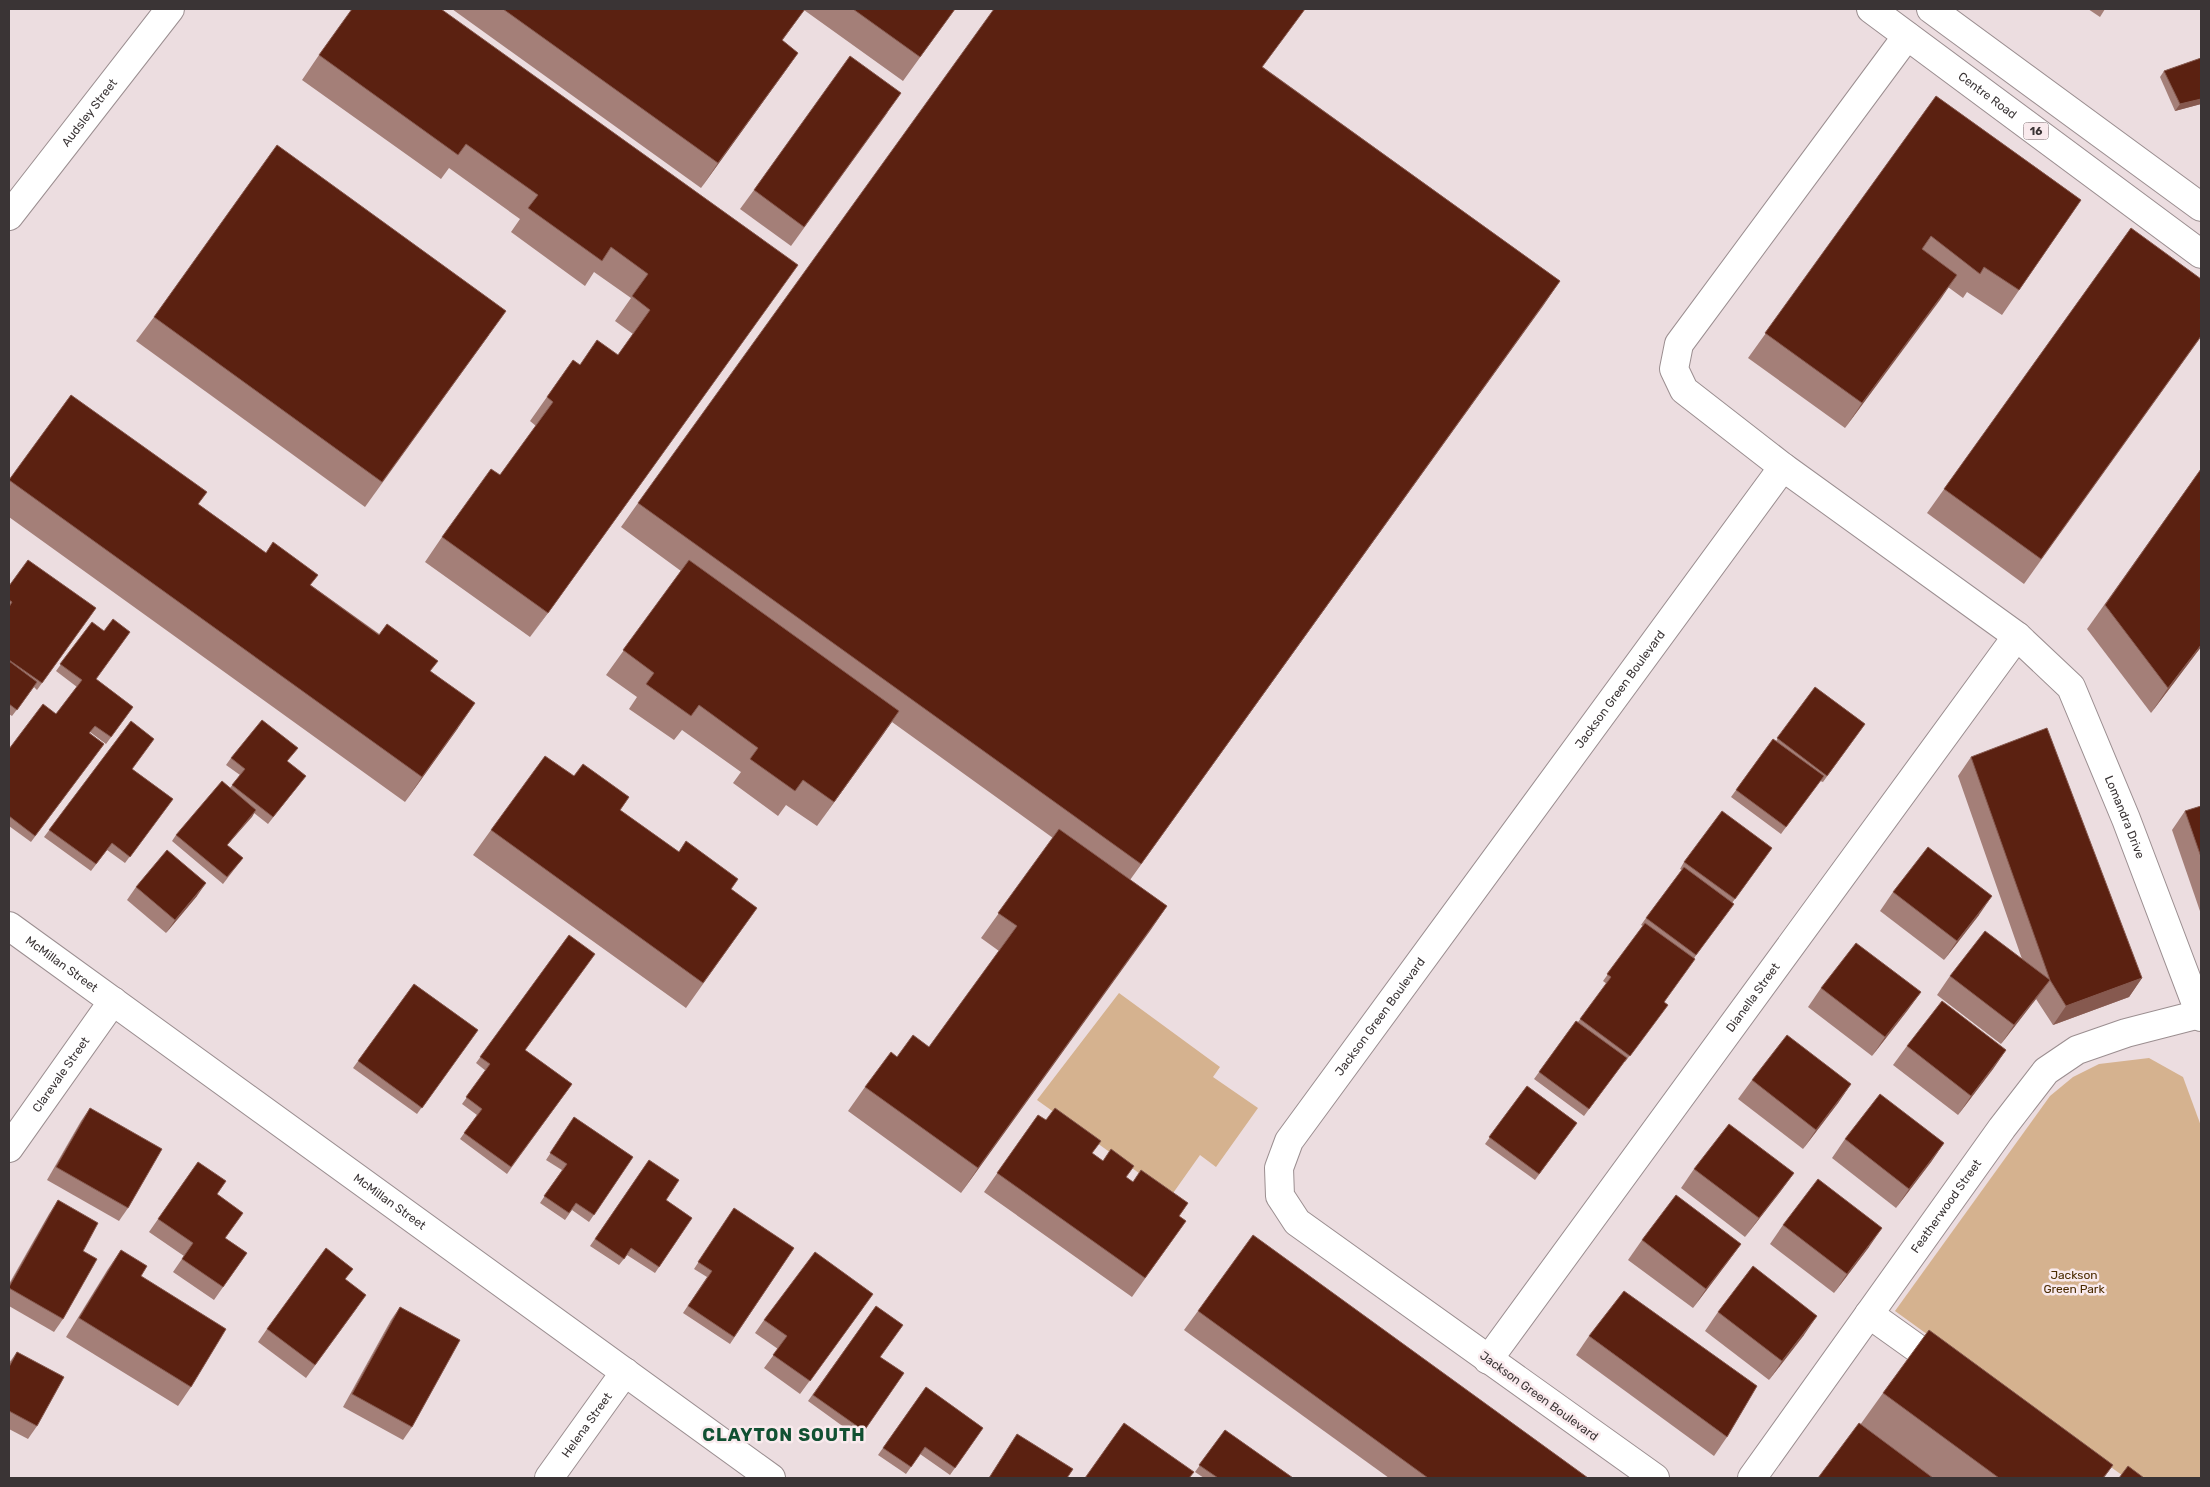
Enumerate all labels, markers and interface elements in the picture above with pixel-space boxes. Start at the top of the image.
street label: Centre Road [1955,69,2019,122]
street label: Audsley Street [59,76,120,149]
road number: 16 [2024,122,2048,140]
street label: Jackson Green Boulevard [1572,628,1668,751]
street label: Lomandra Drive [2102,773,2147,861]
street label: McMillan Street [23,933,101,995]
street label: Jackson Green Boulevard [1332,955,1428,1078]
street label: Dianella Street [1723,960,1783,1035]
street label: Clarevale Street [30,1034,93,1115]
street label: Featherwood Street [1908,1156,1984,1256]
street label: McMillan Street [351,1171,429,1233]
park label: Jackson Green Park [2043,1268,2105,1296]
street label: Jackson Green Boulevard [1477,1348,1601,1444]
street label: Helena Street [559,1390,615,1460]
district label: CLAYTON SOUTH [702,1424,866,1446]

